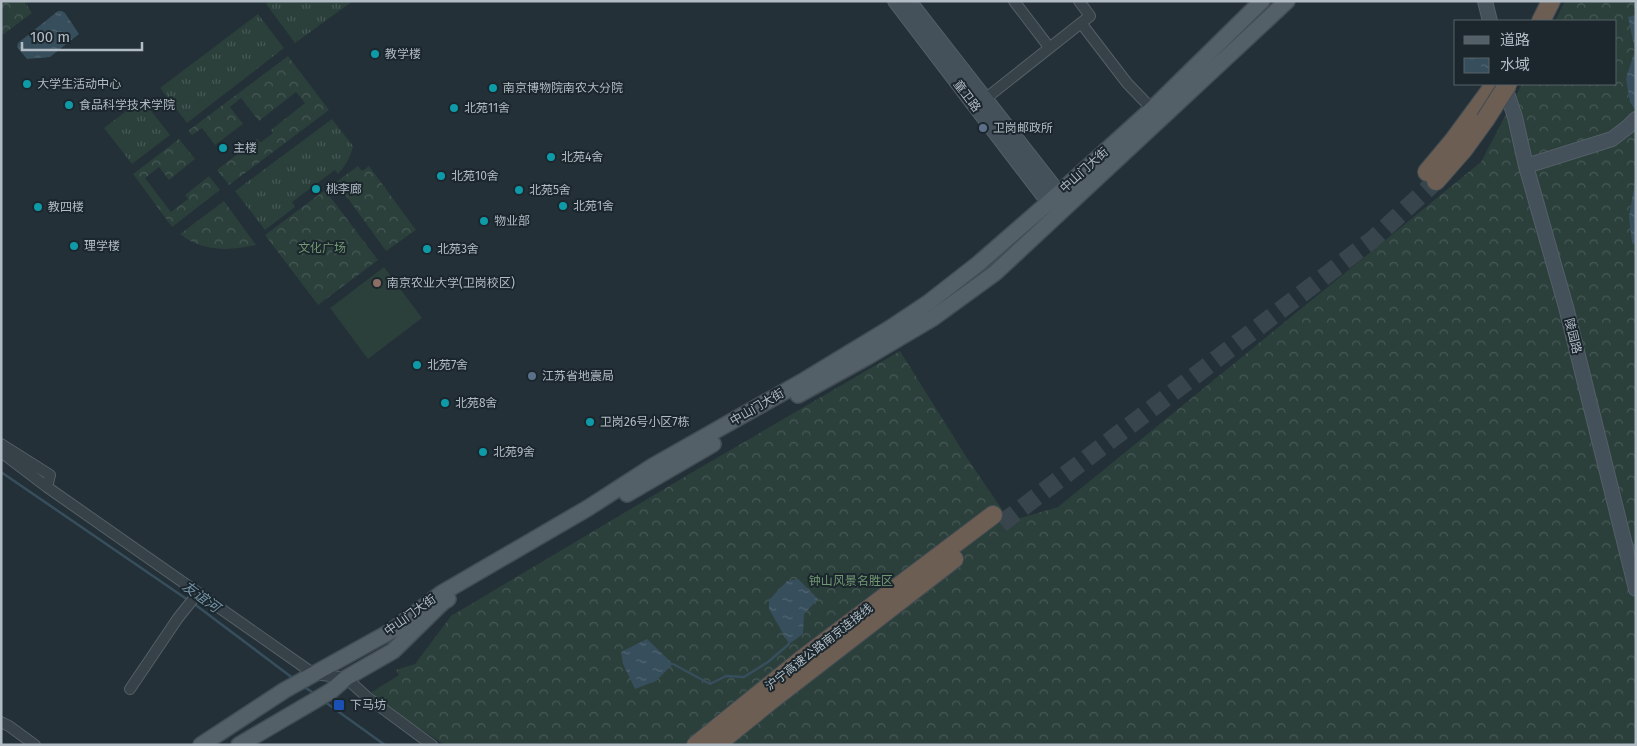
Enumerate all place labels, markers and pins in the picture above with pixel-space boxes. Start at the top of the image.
place label: 教学楼 [385,47,421,61]
marker: 教学楼 [369,48,381,60]
place label: 大学生活动中心 [37,77,121,91]
marker: 大学生活动中心 [21,78,33,90]
place label: 南京博物院南农大分院 [503,81,623,95]
marker: 南京博物院南农大分院 [487,82,499,94]
place label: 食品科学技术学院 [79,98,175,112]
marker: 食品科学技术学院 [63,99,75,111]
place label: 北苑11舍 [464,101,510,115]
marker: 北苑11舍 [448,102,460,114]
place label: 卫岗邮政所 [993,121,1053,135]
marker: 卫岗邮政所 [977,122,989,134]
place label: 主楼 [233,141,257,155]
marker: 主楼 [217,142,229,154]
place label: 北苑4舍 [561,150,603,164]
marker: 北苑4舍 [545,151,557,163]
place label: 北苑10舍 [451,169,499,183]
marker: 北苑10舍 [435,170,447,182]
place label: 桃李廊 [326,182,362,196]
marker: 桃李廊 [310,183,322,195]
place label: 北苑5舍 [529,183,571,197]
marker: 北苑5舍 [513,184,525,196]
place label: 北苑1舍 [573,199,614,213]
place label: 教四楼 [48,200,84,214]
marker: 北苑1舍 [557,200,569,212]
marker: 教四楼 [32,201,44,213]
place label: 物业部 [494,214,530,228]
marker: 物业部 [478,215,490,227]
place label: 理学楼 [84,239,120,253]
marker: 理学楼 [68,240,80,252]
place label: 北苑3舍 [437,242,479,256]
marker: 北苑3舍 [421,243,433,255]
place label: 南京农业大学(卫岗校区) [387,276,515,290]
marker: 南京农业大学(卫岗校区) [371,277,383,289]
place label: 北苑7舍 [427,358,468,372]
marker: 北苑7舍 [411,359,423,371]
place label: 江苏省地震局 [542,369,614,383]
marker: 江苏省地震局 [526,370,538,382]
place label: 北苑8舍 [455,396,498,410]
marker: 北苑8舍 [439,397,451,409]
place label: 卫岗26号小区7栋 [600,415,690,429]
marker: 卫岗26号小区7栋 [584,416,596,428]
place label: 北苑9舍 [493,445,535,459]
marker: 北苑9舍 [477,446,489,458]
marker: 下马坊 [332,698,346,712]
place label: 下马坊 [350,698,386,712]

